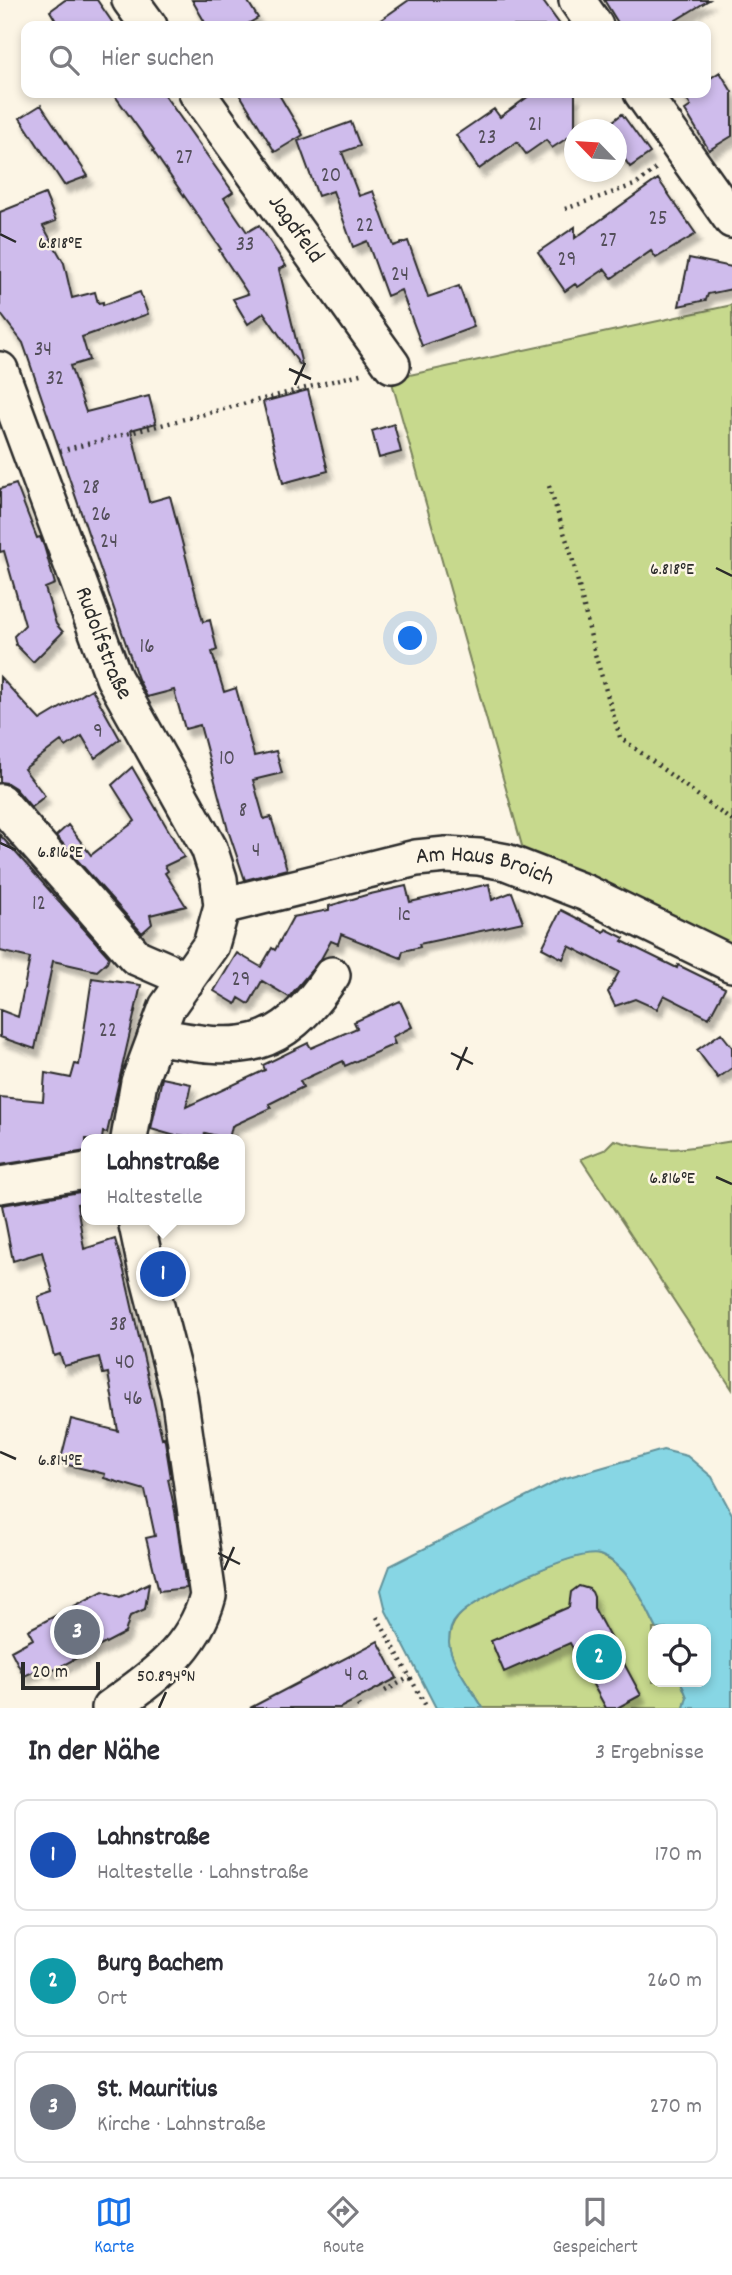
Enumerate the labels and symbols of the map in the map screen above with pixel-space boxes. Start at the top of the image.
house number: 21 [528,111,542,141]
north arrow [564,119,627,182]
house number: 23 [478,124,496,154]
house number: 27 [175,144,193,174]
house number: 20 [321,162,341,192]
street label: Jagdfeld [258,188,331,271]
house number: 25 [649,205,667,235]
house number: 22 [356,212,374,242]
house number: 27 [599,227,617,257]
house number: 33 [236,231,254,261]
text: 6.818°E [38,232,82,257]
house number: 29 [558,246,576,276]
house number: 24 [391,261,409,291]
house number: 34 [34,336,52,366]
house number: 32 [46,365,64,395]
house number: 28 [82,474,100,504]
house number: 26 [91,501,111,531]
house number: 24 [100,528,118,558]
text: 6.818°E [650,558,694,583]
street label: Rudolfstraße [65,582,140,707]
your location [393,621,427,655]
house number: 16 [140,633,154,663]
house number: 9 [93,718,103,748]
house number: 10 [219,745,235,775]
house number: 8 [239,797,247,827]
house number: 4 [252,837,260,867]
street label: Am Haus Broich [414,838,559,896]
text: 6.816°E [37,841,83,866]
house number: 12 [32,890,46,920]
house number: 1c [397,901,411,931]
house number: 29 [232,966,250,996]
house number: 22 [99,1017,117,1047]
text: 6.816°E [649,1167,695,1192]
pin: 1 [140,1248,186,1300]
house number: 38 [109,1311,127,1341]
house number: 40 [115,1349,135,1379]
house number: 46 [123,1385,143,1415]
text: 6.814°E [38,1449,82,1474]
pin: 3 [54,1606,100,1658]
pin: 2 [576,1631,622,1683]
scale bar [21,1659,100,1691]
house number: 4 a [344,1661,369,1691]
text: 50.894°N [137,1665,195,1690]

